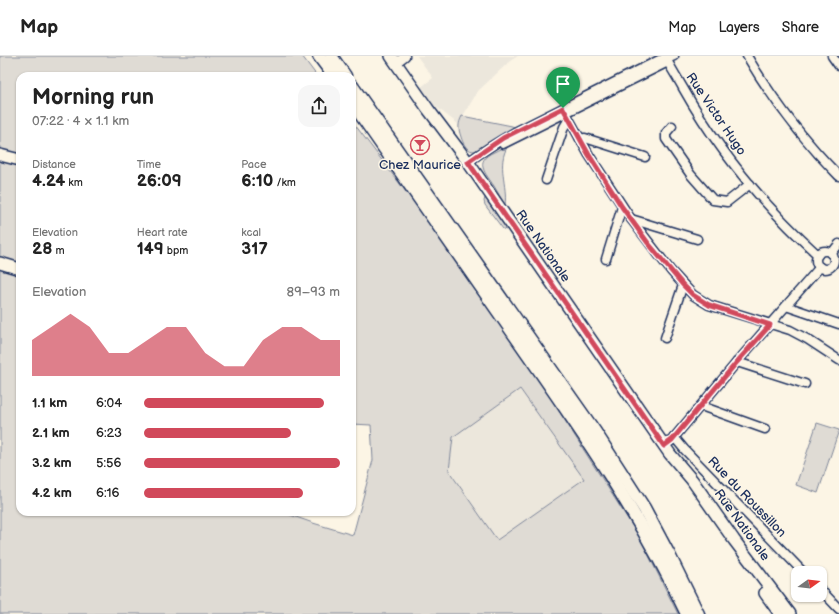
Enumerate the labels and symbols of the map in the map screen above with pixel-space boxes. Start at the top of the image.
pin [546,67,580,108]
street label: Rue Victor Hugo [682,70,750,158]
bar icon: Chez Maurice [409,134,431,156]
place label: Chez Maurice [379,157,461,173]
street label: Rue Nationale [512,207,574,285]
street label: Rue du Roussillon [704,453,790,541]
street label: Rue Nationale [711,486,773,564]
north arrow [791,566,827,602]

